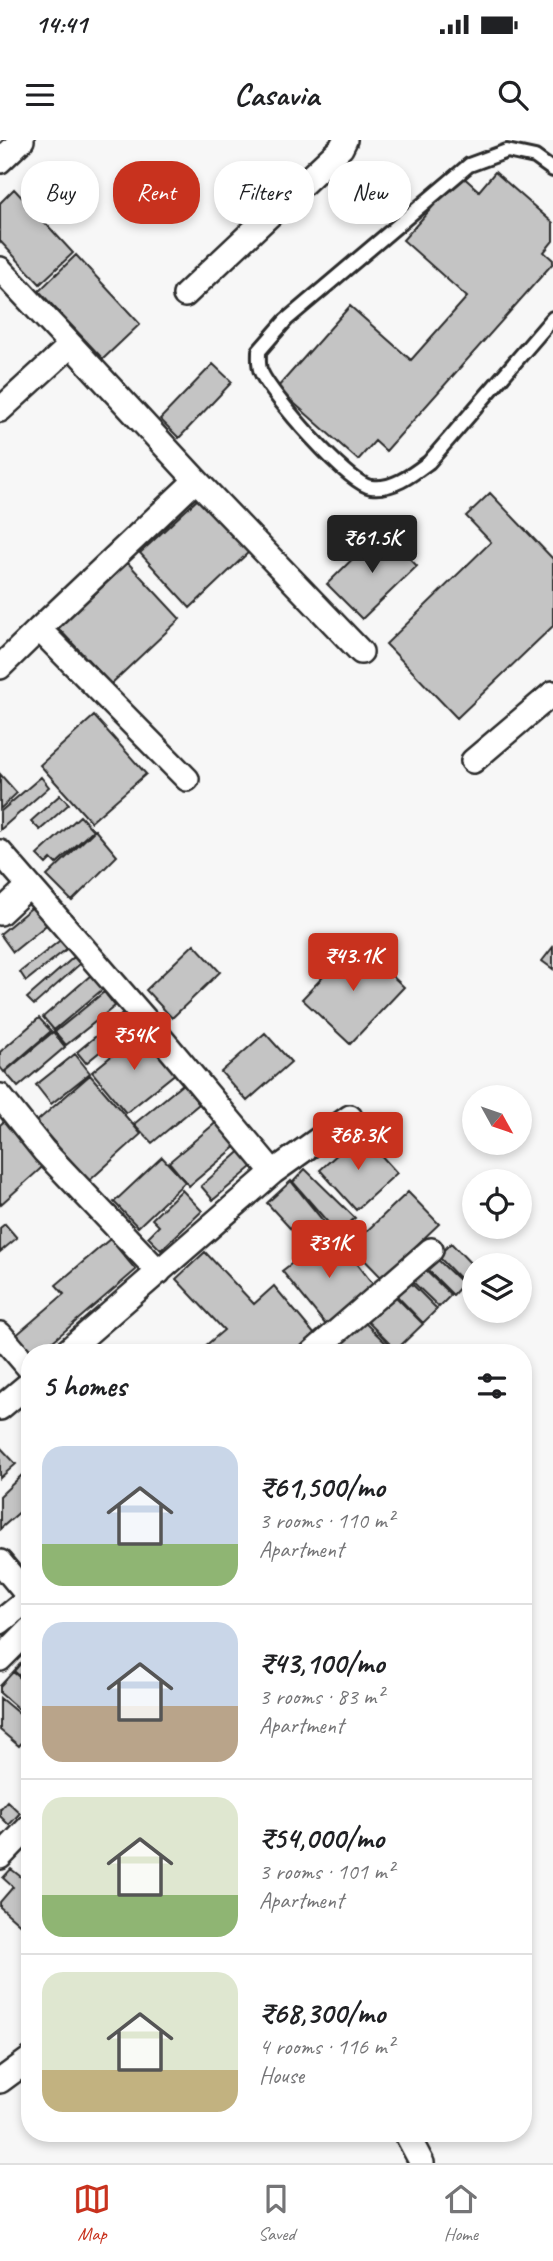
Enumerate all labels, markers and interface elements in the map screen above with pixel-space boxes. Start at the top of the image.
text: 14:41 [35,8,87,41]
text: Casavia [234,74,319,115]
icon: menu [21,76,59,114]
icon: search [494,76,532,114]
chip: Buy [21,161,99,224]
chip: Rent [113,161,200,224]
chip: Filters [214,161,314,224]
chip: New [328,161,411,224]
pin: ₹61.5K [315,516,429,575]
text: ₹61.5K [343,523,401,552]
pin: ₹43.1K [296,934,410,993]
text: ₹43.1K [324,941,382,970]
pin: ₹54K [93,1012,175,1072]
text: ₹54K [113,1020,155,1049]
north arrow [462,1085,532,1155]
map controls [462,1085,532,1323]
pin: ₹68.3K [301,1112,415,1172]
text: ₹68.3K [329,1120,387,1149]
button: locate [462,1169,532,1239]
pin: ₹31K [288,1220,370,1280]
text: ₹31K [308,1228,350,1257]
button: layers [462,1253,532,1323]
text: 5 homes [42,1367,126,1405]
icon: filters [473,1367,511,1405]
text: ₹61,500/mo [259,1468,385,1506]
icon: home [98,1474,182,1558]
text: 3 rooms · 110 m² [259,1506,394,1535]
text: Apartment [259,1535,344,1564]
text: ₹43,100/mo [259,1644,384,1682]
icon: home [98,1650,182,1734]
text: 3 rooms · 83 m² [259,1682,383,1711]
text: Apartment [259,1711,344,1740]
text: ₹54,000/mo [259,1819,384,1857]
icon: home [98,1825,182,1909]
text: 3 rooms · 101 m² [259,1857,394,1886]
text: Apartment [259,1886,344,1915]
text: ₹68,300/mo [259,1994,385,2032]
icon: home [98,2000,182,2084]
text: 4 rooms · 116 m² [259,2032,394,2061]
text: House [259,2061,304,2090]
tab: Map [73,2180,111,2246]
tab: Saved [257,2180,295,2246]
tab: Home [442,2180,480,2246]

